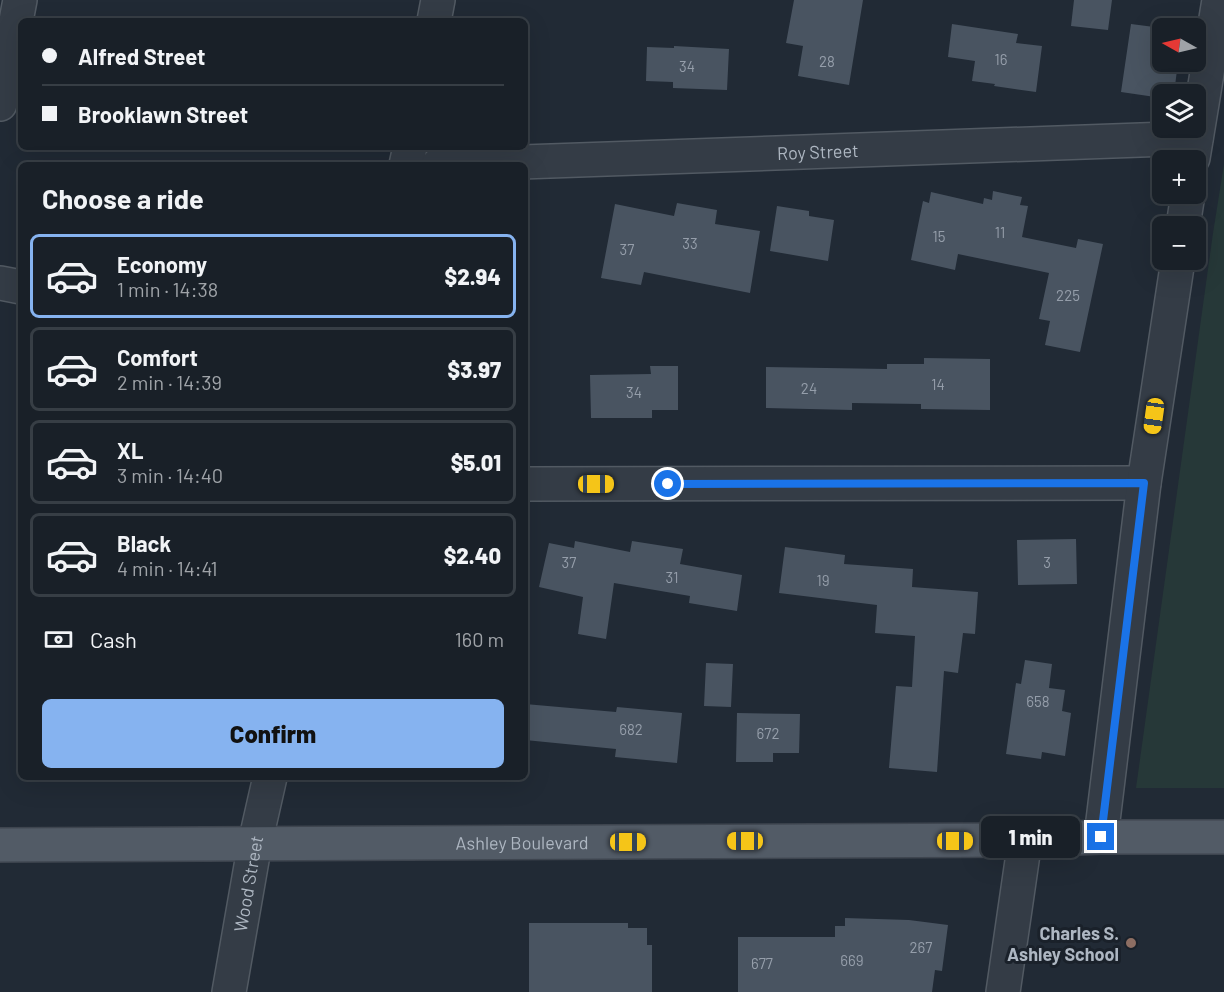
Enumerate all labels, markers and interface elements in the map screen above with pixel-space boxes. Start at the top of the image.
north arrow [1152,18,1206,72]
map controls [1152,18,1206,270]
text: Alfred Street [78,43,205,69]
house number: 16 [995,50,1007,68]
house number: 28 [819,52,835,70]
house number: 34 [679,57,695,75]
button: layers [1152,84,1206,138]
text: Brooklawn Street [78,101,248,127]
street label: Roy Street [777,139,859,164]
button: + [1152,150,1206,204]
text: Choose a ride [42,182,204,214]
button: − [1152,216,1206,270]
house number: 11 [995,223,1005,241]
house number: 15 [933,227,945,245]
house number: 33 [682,234,698,252]
house number: 37 [620,240,634,258]
icon: car [45,249,99,303]
text: Economy [117,251,207,277]
text: $2.94 [444,263,501,289]
text: 1 min · 14:38 [117,277,218,301]
house number: 225 [1056,286,1080,304]
icon: car [45,342,99,396]
text: Comfort [117,344,198,370]
text: $3.97 [448,356,501,382]
text: 2 min · 14:39 [117,370,222,394]
house number: 14 [931,375,945,393]
house number: 24 [801,379,817,397]
house number: 34 [626,383,642,401]
car [1143,397,1165,435]
icon: car [45,435,99,489]
text: XL [117,437,143,463]
text: $5.01 [451,449,501,475]
text: 3 min · 14:40 [117,463,223,487]
route start [654,470,681,497]
car [578,475,614,493]
icon: car [45,528,99,582]
text: Black [117,530,171,556]
text: $2.40 [444,542,501,568]
house number: 37 [562,553,576,571]
house number: 3 [1043,553,1051,571]
text: 4 min · 14:41 [117,556,218,580]
house number: 31 [666,568,678,586]
house number: 19 [816,571,830,589]
icon: cash [42,623,75,656]
text: Cash [90,626,137,652]
text: 160 m [455,627,504,651]
house number: 658 [1026,692,1050,710]
button: Confirm [42,699,504,768]
house number: 682 [619,720,643,738]
house number: 672 [757,724,779,742]
callout: 1 min [981,816,1080,858]
route end [1087,823,1114,850]
text: 1 min [1009,825,1052,849]
street label: Ashley Boulevard [455,831,588,854]
car [727,832,763,850]
car [937,832,973,850]
street label: Wood Street [229,833,267,933]
car [610,833,646,851]
place label: Charles S. Ashley School [1007,922,1119,965]
marker: Charles S. Ashley School [1124,936,1138,950]
house number: 267 [910,938,932,956]
house number: 669 [840,951,864,969]
house number: 677 [751,954,773,972]

